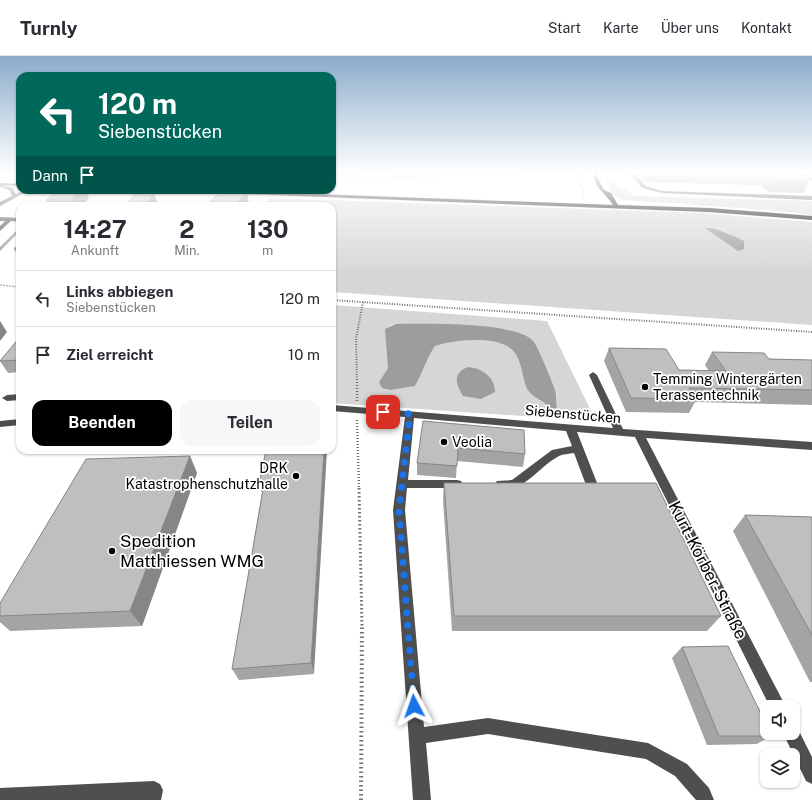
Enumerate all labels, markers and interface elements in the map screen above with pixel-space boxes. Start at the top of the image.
text: Turnly [20,17,77,39]
text: Start [548,20,581,36]
text: Karte [603,20,639,36]
text: Über uns [661,20,719,36]
text: Kontakt [741,20,792,36]
text: 120 m [98,87,177,120]
icon: left [32,88,84,140]
text: Siebenstücken [98,121,222,142]
icon: arrive [76,164,98,186]
text: Dann [32,167,68,184]
text: 14:27 [63,215,127,243]
text: 2 [179,215,194,243]
text: 130 [247,215,289,243]
text: Ankunft [71,243,119,258]
text: Min. [174,243,199,258]
text: m [262,243,273,258]
text: Links abbiegen [66,283,173,300]
icon: left [32,288,54,310]
text: 120 m [279,290,320,307]
text: Siebenstücken [66,300,156,315]
icon: arrive [32,344,54,366]
text: Ziel erreicht [66,346,153,363]
text: 10 m [288,346,320,363]
place label: Temming Wintergärten Terassentechnik [653,371,802,403]
marker: Temming Wintergärten Terassentechnik [640,382,650,392]
pin [366,395,400,429]
button: Beenden [32,400,172,446]
button: Teilen [180,400,320,446]
icon: arrive [372,401,394,423]
street label: Siebenstücken [524,402,622,426]
place label: Veolia [452,434,492,450]
marker: Veolia [439,437,449,447]
place label: DRK Katastrophenschutzhalle [125,460,288,492]
marker: DRK Katastrophenschutzhalle [291,471,301,481]
street label: Kurt-Körber-Straße [665,498,751,642]
place label: Spedition Matthiessen WMG [120,531,264,571]
marker: Spedition Matthiessen WMG [107,546,117,556]
position arrow [393,685,435,727]
map controls [760,700,800,788]
button: sound [760,700,800,740]
button: layers [760,748,800,788]

